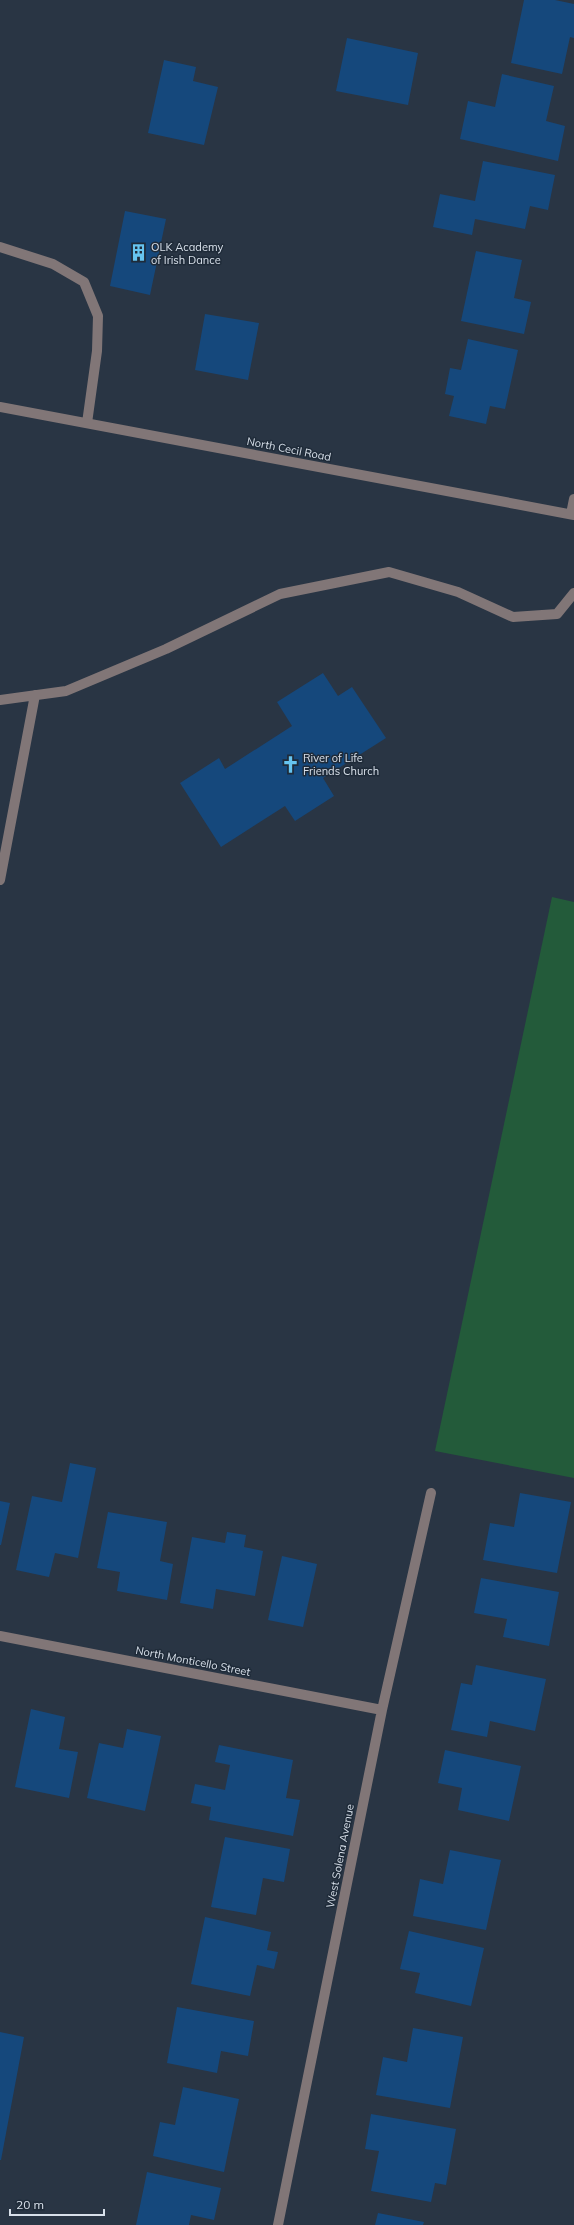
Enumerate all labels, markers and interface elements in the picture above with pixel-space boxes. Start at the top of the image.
place label: OLK Academy of Irish Dance [151,240,224,267]
building icon: OLK Academy of Irish Dance [128,243,148,263]
street label: North Cecil Road [246,434,332,464]
place label: River of Life Friends Church [303,751,379,778]
church icon: River of Life Friends Church [280,754,300,774]
street label: North Monticello Street [134,1643,252,1679]
street label: West Solena Avenue [323,1803,357,1909]
scale bar [10,2191,104,2217]
text: 20 m [16,2197,44,2212]

